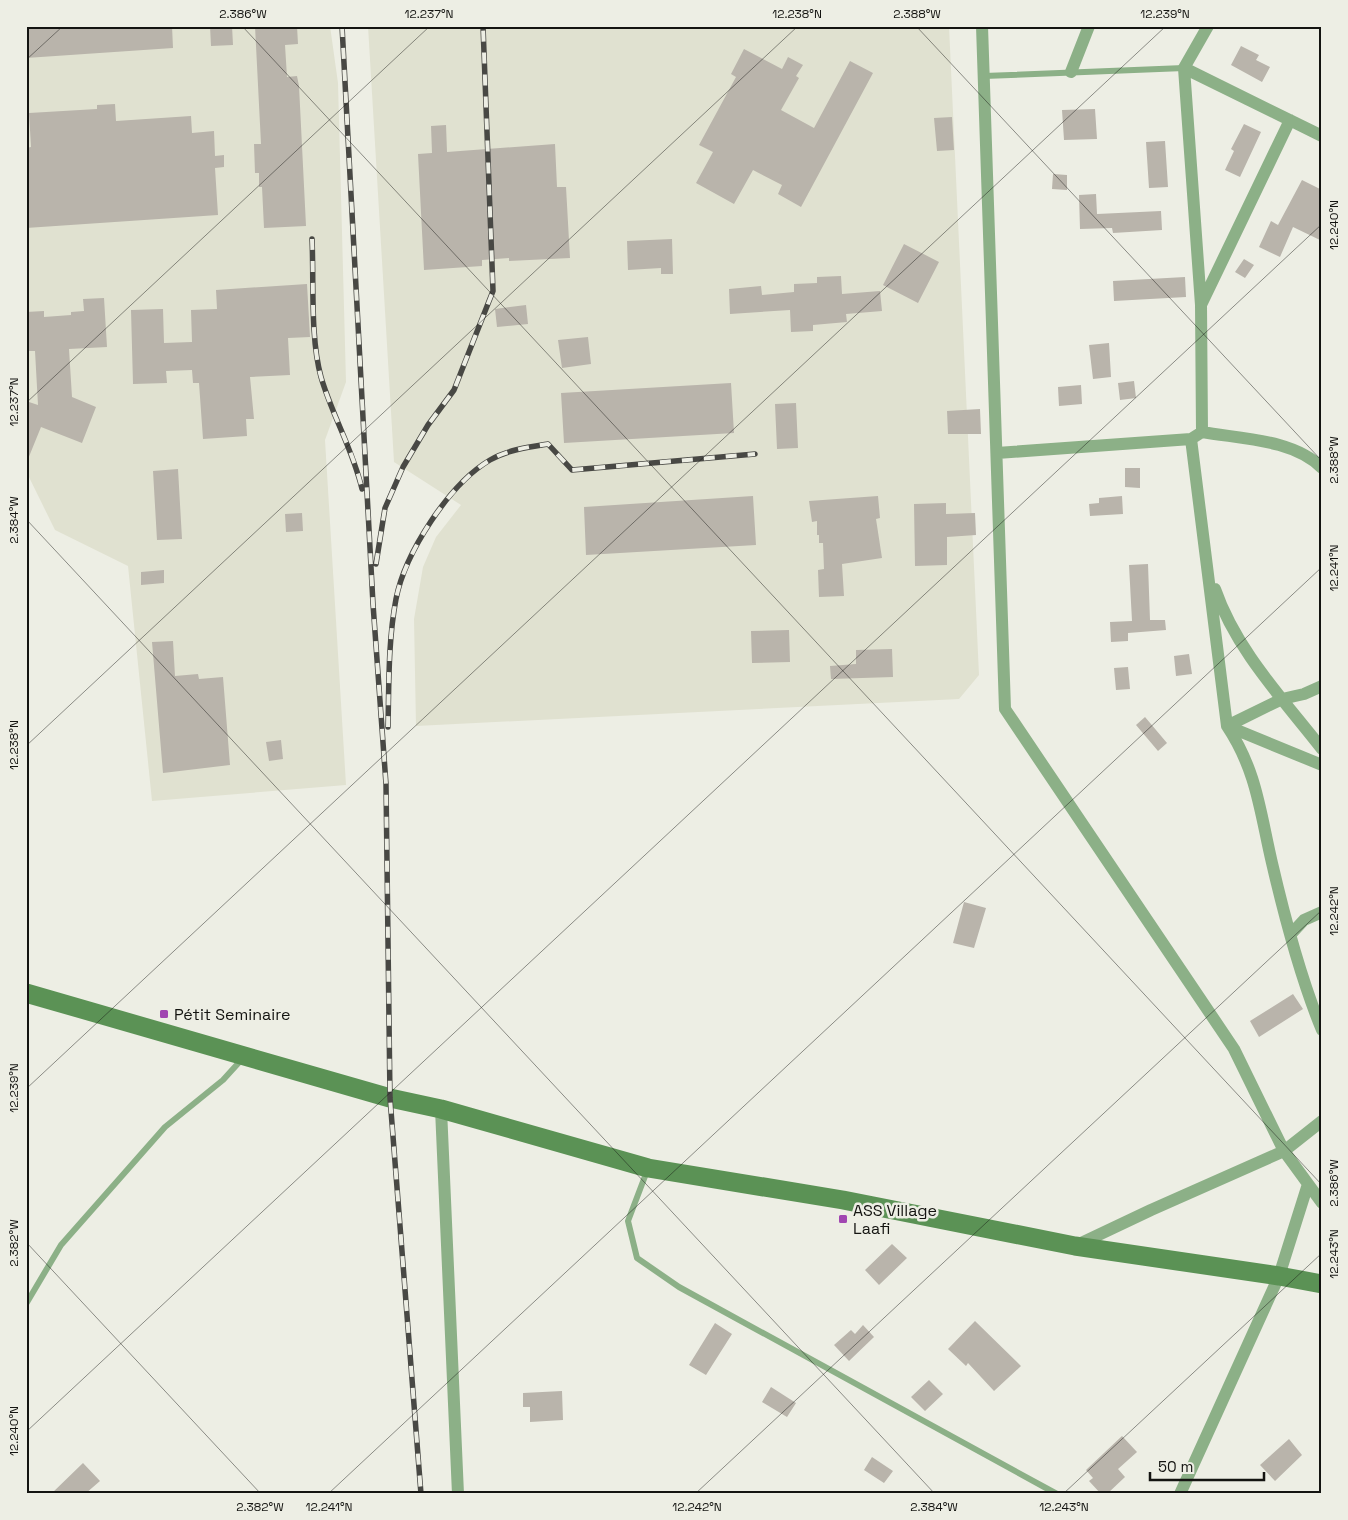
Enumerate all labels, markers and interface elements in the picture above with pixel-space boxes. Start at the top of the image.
text: 2.386°W [219,6,267,22]
text: 12.237°N [404,6,454,22]
text: 12.238°N [772,6,822,22]
text: 2.388°W [893,6,941,22]
text: 12.239°N [1140,6,1190,22]
text: 12.240°N [1326,200,1342,250]
text: 12.237°N [6,377,22,427]
text: 2.388°W [1326,436,1342,484]
text: 2.384°W [6,496,22,544]
text: 12.241°N [1326,545,1342,591]
text: 12.238°N [6,720,22,770]
text: 12.242°N [1326,886,1342,936]
place label: Pétit Seminaire [174,1004,290,1025]
marker: Pétit Seminaire [158,1008,170,1020]
text: 12.239°N [6,1063,22,1113]
text: 2.386°W [1326,1159,1342,1207]
place label: ASS Village Laafi [853,1200,937,1239]
marker: ASS Village Laafi [837,1213,849,1225]
text: 2.382°W [6,1219,22,1267]
text: 12.243°N [1326,1229,1342,1279]
text: 12.240°N [6,1406,22,1456]
scale bar [1150,1450,1264,1482]
text: 50 m [1158,1457,1193,1476]
text: 2.382°W [236,1499,284,1515]
text: 12.241°N [306,1499,352,1515]
text: 12.242°N [672,1499,722,1515]
text: 2.384°W [910,1499,958,1515]
text: 12.243°N [1039,1499,1089,1515]

